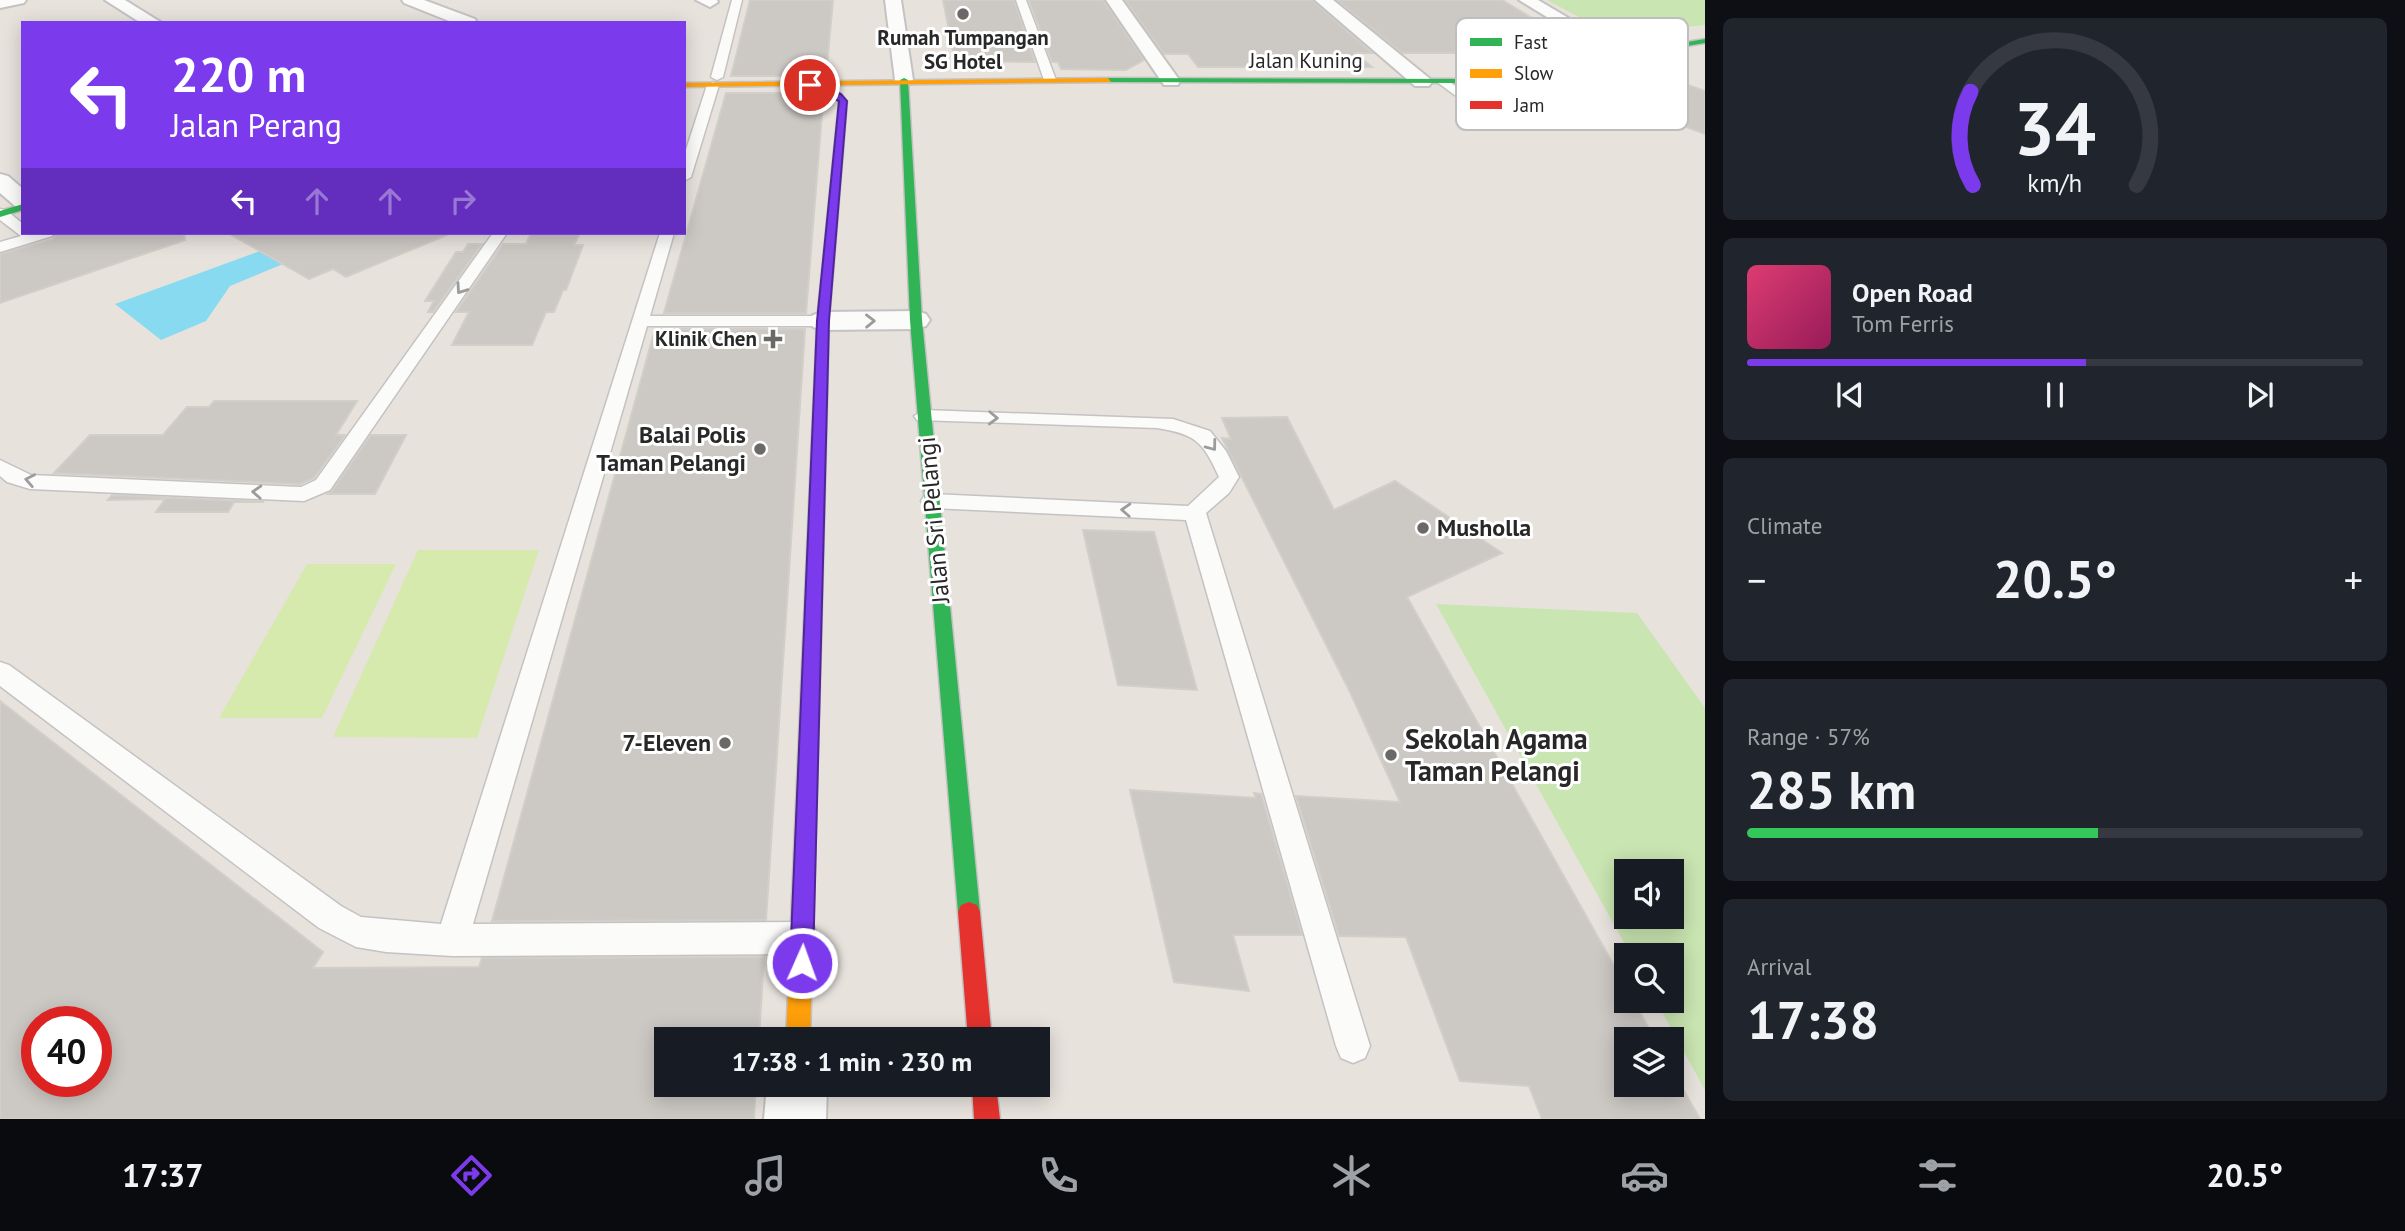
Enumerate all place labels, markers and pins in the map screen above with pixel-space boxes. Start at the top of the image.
marker: Rumah Tumpangan SG Hotel [955,6,971,22]
place label: Rumah Tumpangan SG Hotel [877,24,1049,75]
pin [780,55,840,115]
place label: Klinik Chen [655,325,757,352]
marker: Klinik Chen [763,329,783,349]
place label: Balai Polis Taman Pelangi [596,419,746,478]
marker: Balai Polis Taman Pelangi [752,441,768,457]
place label: Musholla [1437,512,1531,543]
marker: Musholla [1415,520,1431,536]
place label: Sekolah Agama Taman Pelangi [1405,720,1588,789]
place label: 7-Eleven [622,727,711,758]
marker: 7-Eleven [717,735,733,751]
marker: Sekolah Agama Taman Pelangi [1383,747,1399,763]

